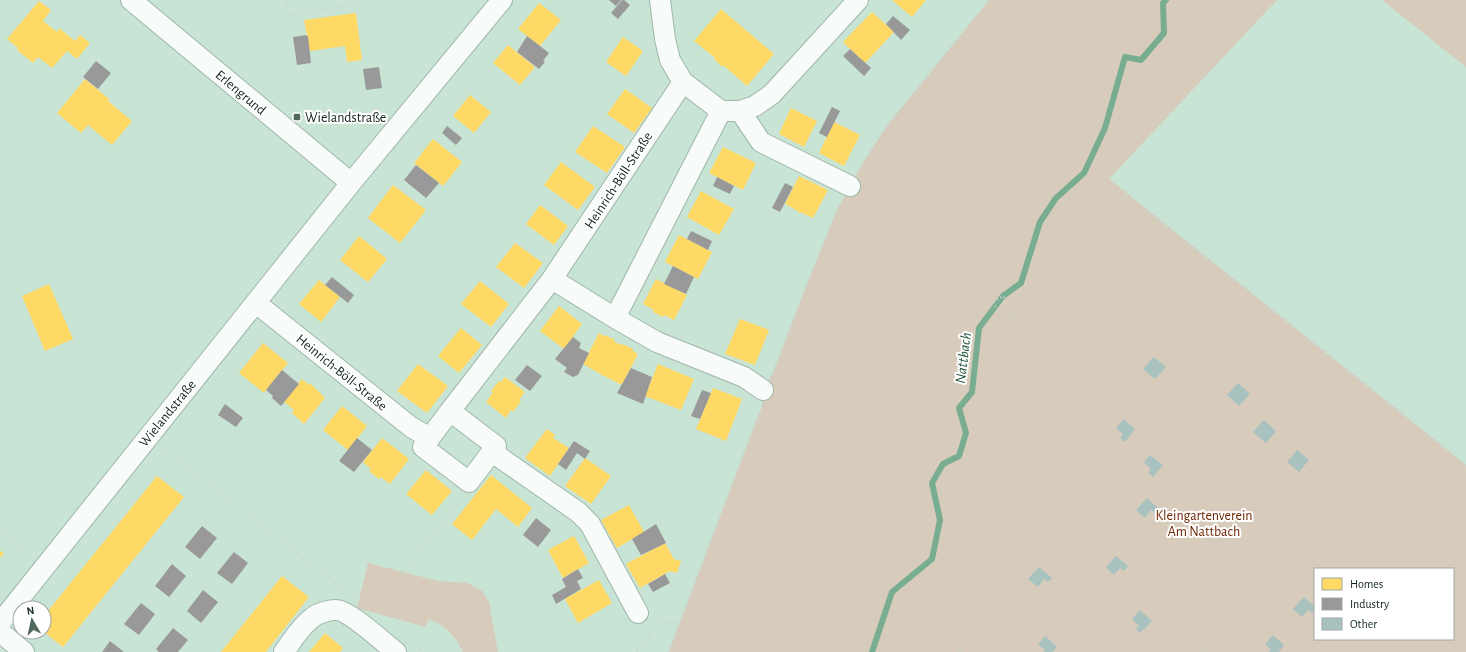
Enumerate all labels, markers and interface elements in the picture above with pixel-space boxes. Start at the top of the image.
street label: Erlengrund [212,68,268,118]
place label: Wielandstraße [305,111,386,125]
marker: Wielandstraße [292,112,302,122]
street label: Heinrich-Böll-Straße [582,130,655,231]
street label: Heinrich-Böll-Straße [293,332,389,414]
water label: Nattbach [953,332,974,384]
street label: Wielandstraße [137,378,199,450]
park label: Kleingartenverein Am Nattbach [1155,509,1253,539]
legend [1314,568,1454,640]
text: Homes [1350,578,1383,590]
text: Industry [1350,598,1389,611]
north arrow [12,600,52,640]
text: N [26,605,35,617]
text: Other [1350,618,1377,630]

